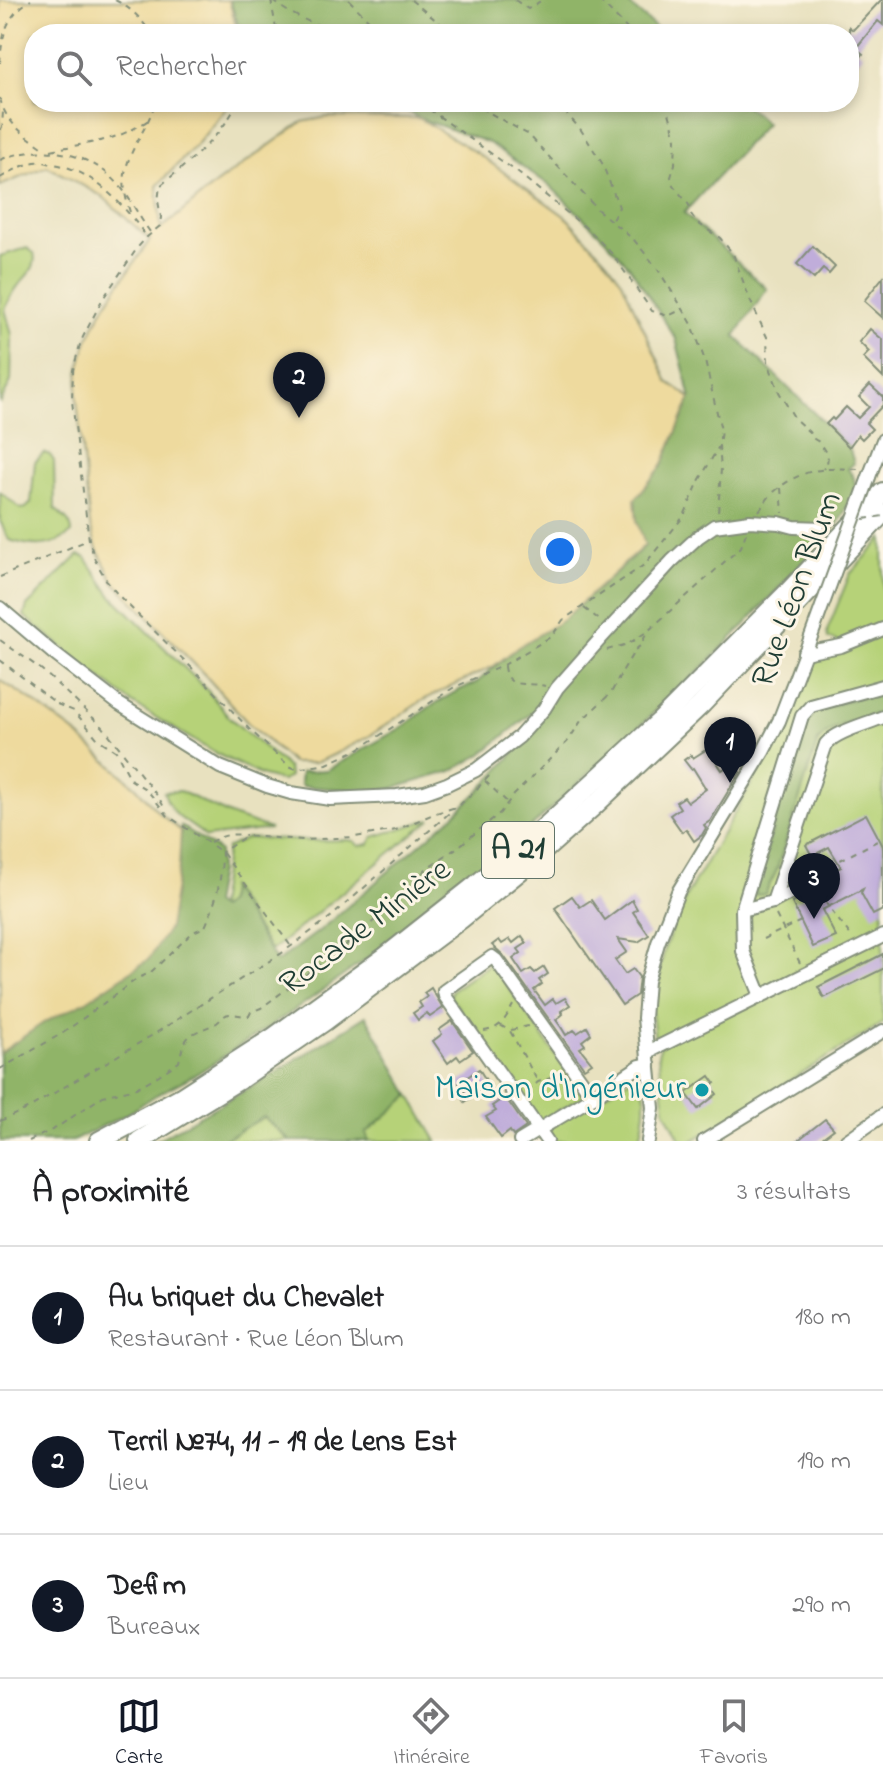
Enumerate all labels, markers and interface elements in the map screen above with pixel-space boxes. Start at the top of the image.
search box [24,24,859,112]
icon: search [52,46,96,90]
text: Rechercher [116,46,247,90]
pin: 2 [273,352,325,418]
street label: Rue Léon Blum [739,485,857,695]
your location [540,532,580,572]
pin: 1 [704,717,756,783]
road number: A 21 [482,822,554,878]
street label: Rocade Minière [270,846,463,1009]
pin: 3 [788,853,840,919]
place label: Maison d'Ingénieur [435,1065,686,1115]
marker: Maison d'Ingénieur [693,1081,711,1099]
text: À proximité [32,1168,189,1218]
text: 3 résultats [737,1174,851,1212]
text: Au briquet du Chevalet [108,1277,384,1321]
text: 1 [54,1299,62,1337]
text: 180 m [795,1299,851,1337]
text: Restaurant · Rue Léon Blum [108,1321,404,1359]
text: Terril №74, 11 - 19 de Lens Est [108,1421,457,1465]
text: 2 [52,1443,64,1481]
text: 190 m [797,1443,851,1481]
text: Lieu [108,1465,149,1503]
text: Defim [108,1565,186,1609]
text: 3 [53,1587,63,1625]
text: 290 m [792,1587,851,1625]
text: Bureaux [108,1609,200,1647]
tab: Carte [115,1694,163,1774]
tab: Itinéraire [393,1694,470,1774]
tab: Favoris [700,1694,768,1774]

